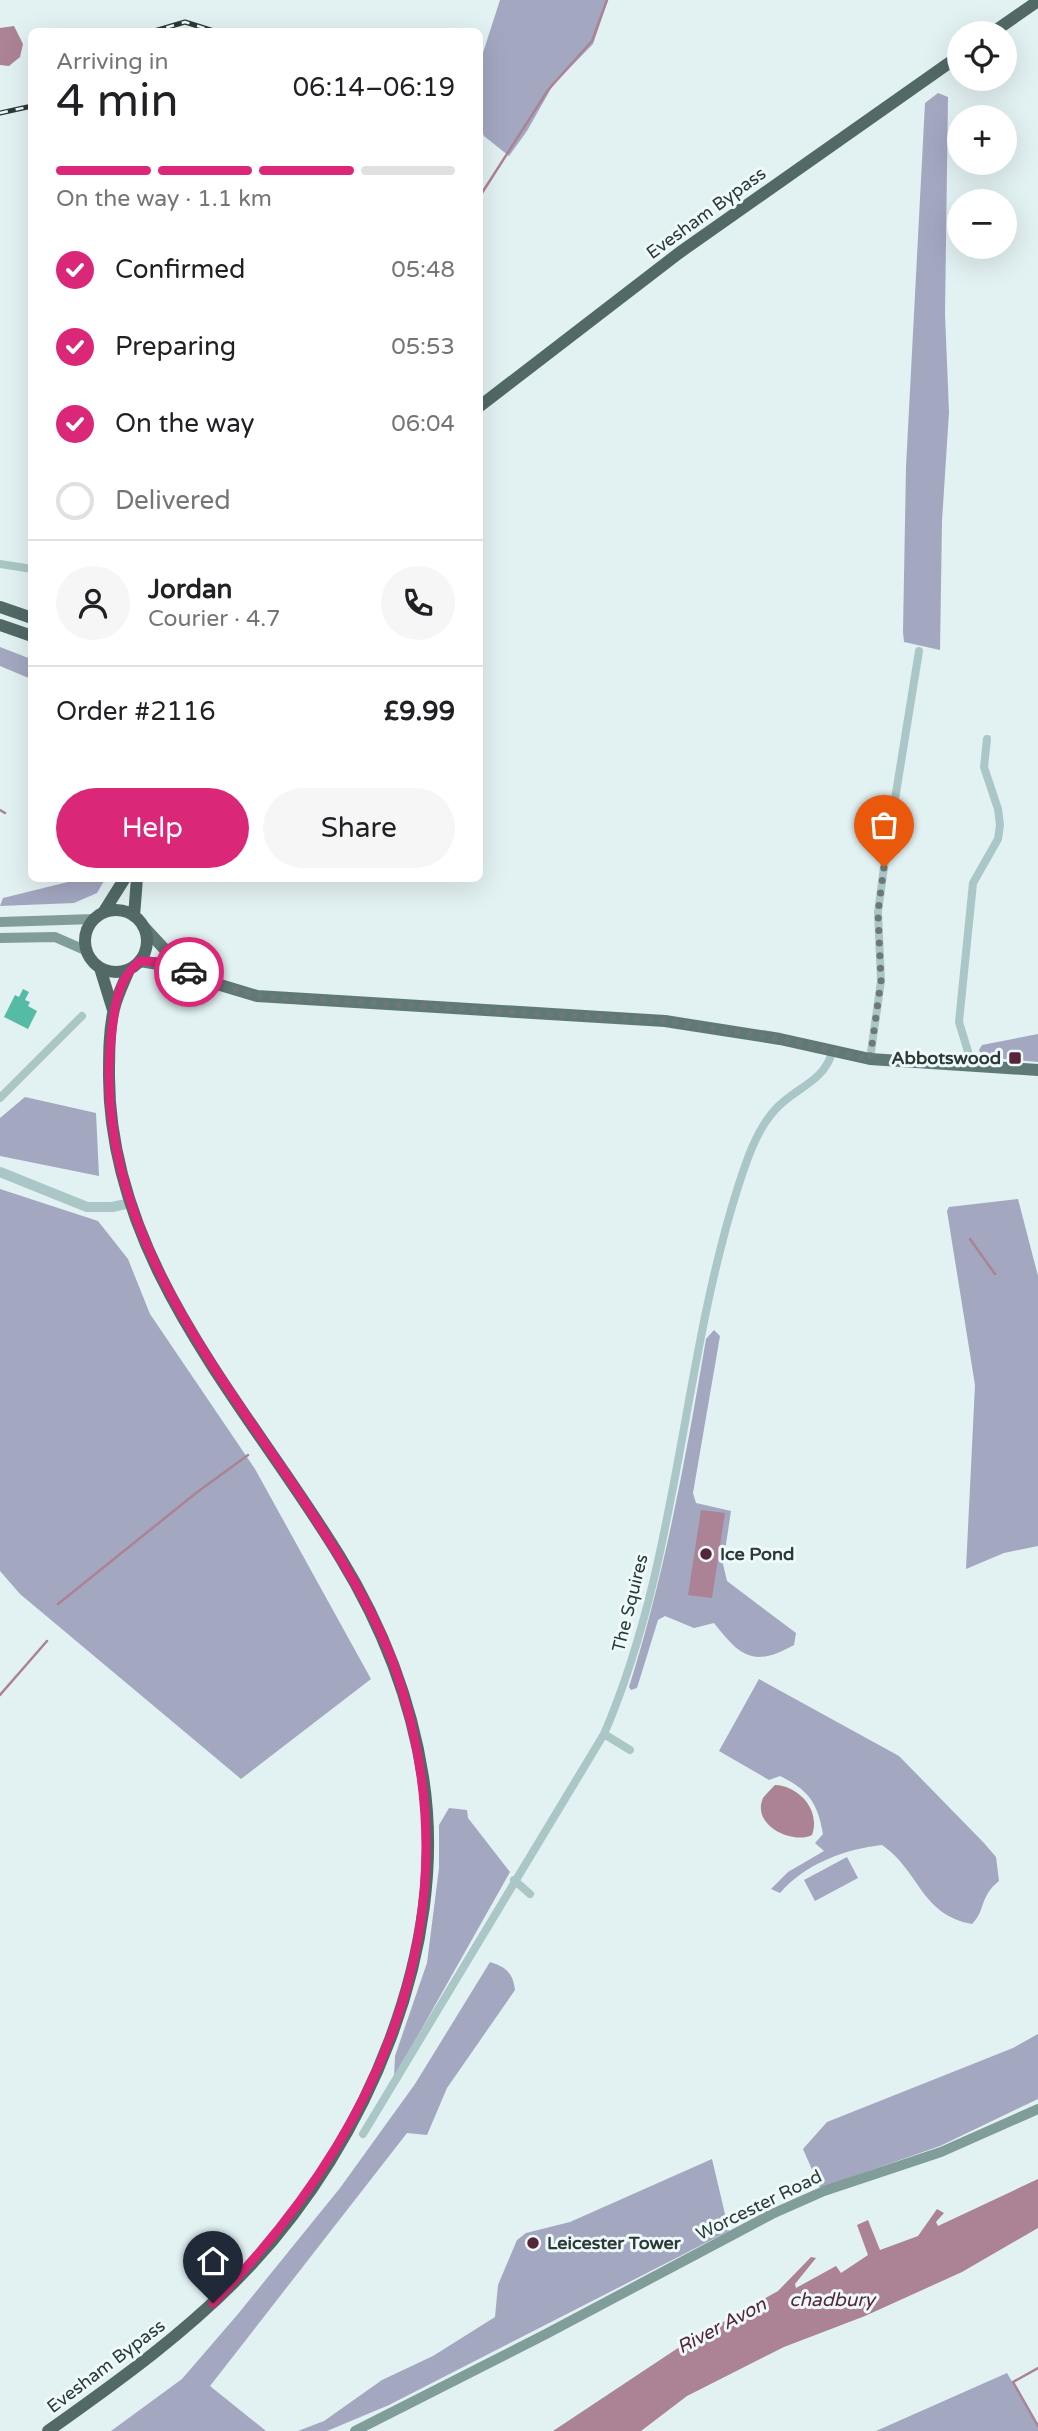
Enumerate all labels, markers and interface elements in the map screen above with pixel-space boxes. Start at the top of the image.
map controls [947,21,1017,259]
button: locate [947,21,1017,91]
text: Arriving in [56,48,169,76]
text: 06:14–06:19 [293,72,455,103]
text: 4 min [56,74,179,129]
button: + [947,105,1017,175]
street label: Evesham Bypass [642,162,770,264]
text: On the way · 1.1 km [56,185,272,213]
button: − [947,189,1017,259]
icon: check [56,251,94,289]
text: Confirmed [115,254,245,285]
text: 05:48 [391,256,455,284]
icon: check [56,328,94,366]
text: Preparing [115,331,236,362]
text: 05:53 [391,333,455,361]
icon: check [56,405,94,443]
text: On the way [115,408,255,439]
text: 06:04 [391,410,455,438]
text: Delivered [115,485,231,516]
button: person [56,566,130,640]
button: phone [381,566,455,640]
text: Jordan [148,574,232,605]
text: Courier · 4.7 [148,605,281,633]
text: Order #2116 [56,696,216,727]
text: £9.99 [384,696,455,727]
button: Help [56,788,249,868]
button: Share [263,788,455,868]
pin [854,795,914,867]
icon: bag [865,806,903,844]
courier [154,937,224,1007]
icon: car [170,953,208,991]
place label: Abbotswood [891,1047,1001,1069]
marker: Abbotswood [1007,1050,1023,1066]
place label: Ice Pond [720,1543,794,1565]
marker: Ice Pond [698,1546,714,1562]
street label: The Squires [607,1552,653,1654]
street label: Worcester Road [693,2165,825,2245]
pin [183,2231,243,2303]
place label: Leicester Tower [547,2232,682,2254]
marker: Leicester Tower [525,2235,541,2251]
icon: home [194,2242,232,2280]
water label: chadbury [789,2289,877,2311]
water label: River Avon [673,2293,770,2359]
street label: Evesham Bypass [43,2314,169,2418]

